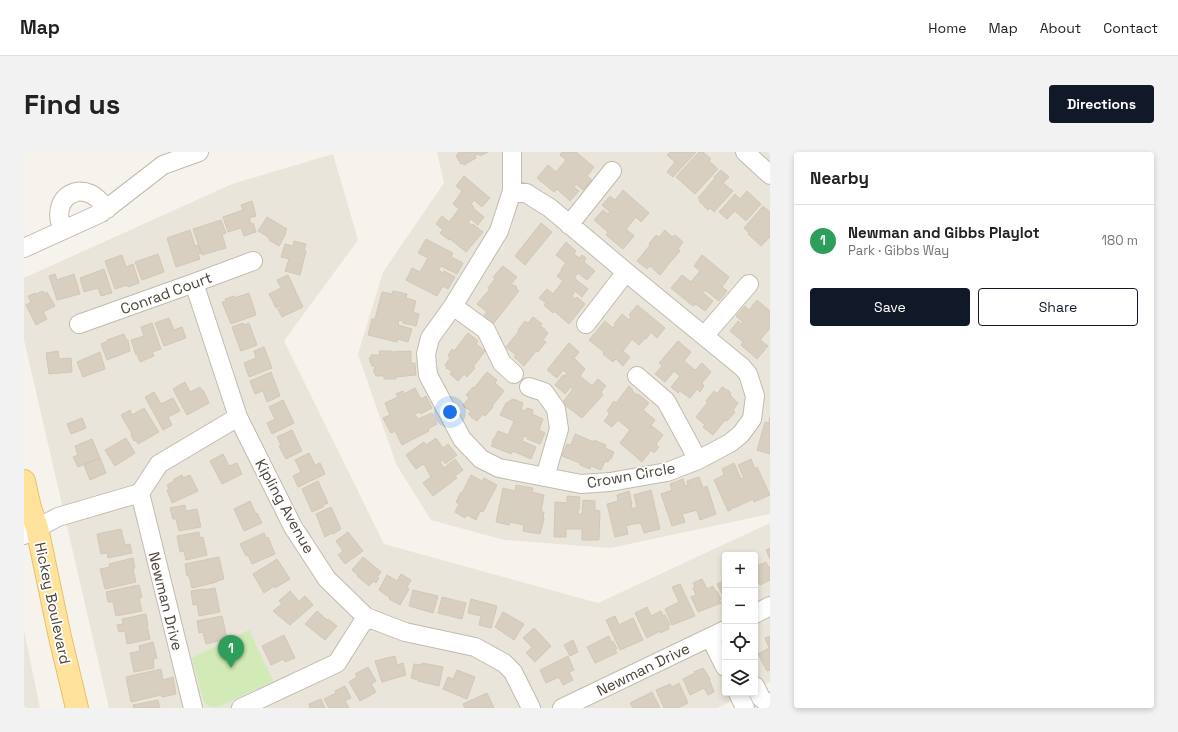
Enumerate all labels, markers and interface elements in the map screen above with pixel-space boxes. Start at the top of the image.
text: Map [20,15,60,40]
text: Home [928,19,966,37]
text: Map [988,19,1018,37]
text: About [1040,19,1081,37]
text: Contact [1103,19,1158,37]
button: Directions [1049,85,1154,123]
text: Find us [24,86,121,122]
text: Nearby [810,167,869,189]
text: Newman and Gibbs Playlot [848,223,1040,242]
text: 1 [820,232,826,249]
text: 180 m [1102,232,1138,249]
text: Park · Gibbs Way [848,242,949,259]
street label: Conrad Court [118,268,214,318]
button: Save [810,288,970,326]
button: Share [978,288,1138,326]
your location [440,402,460,422]
street label: Kipling Avenue [251,455,319,557]
street label: Crown Circle [585,458,677,492]
street label: Hickey Boulevard [31,540,75,666]
street label: Newman Drive [145,550,187,653]
map controls [722,552,758,696]
button: + [722,552,758,588]
button: − [722,588,758,624]
button: locate [722,624,758,660]
pin: 1 [218,635,244,668]
street label: Newman Drive [593,638,693,700]
button: layers [722,660,758,696]

